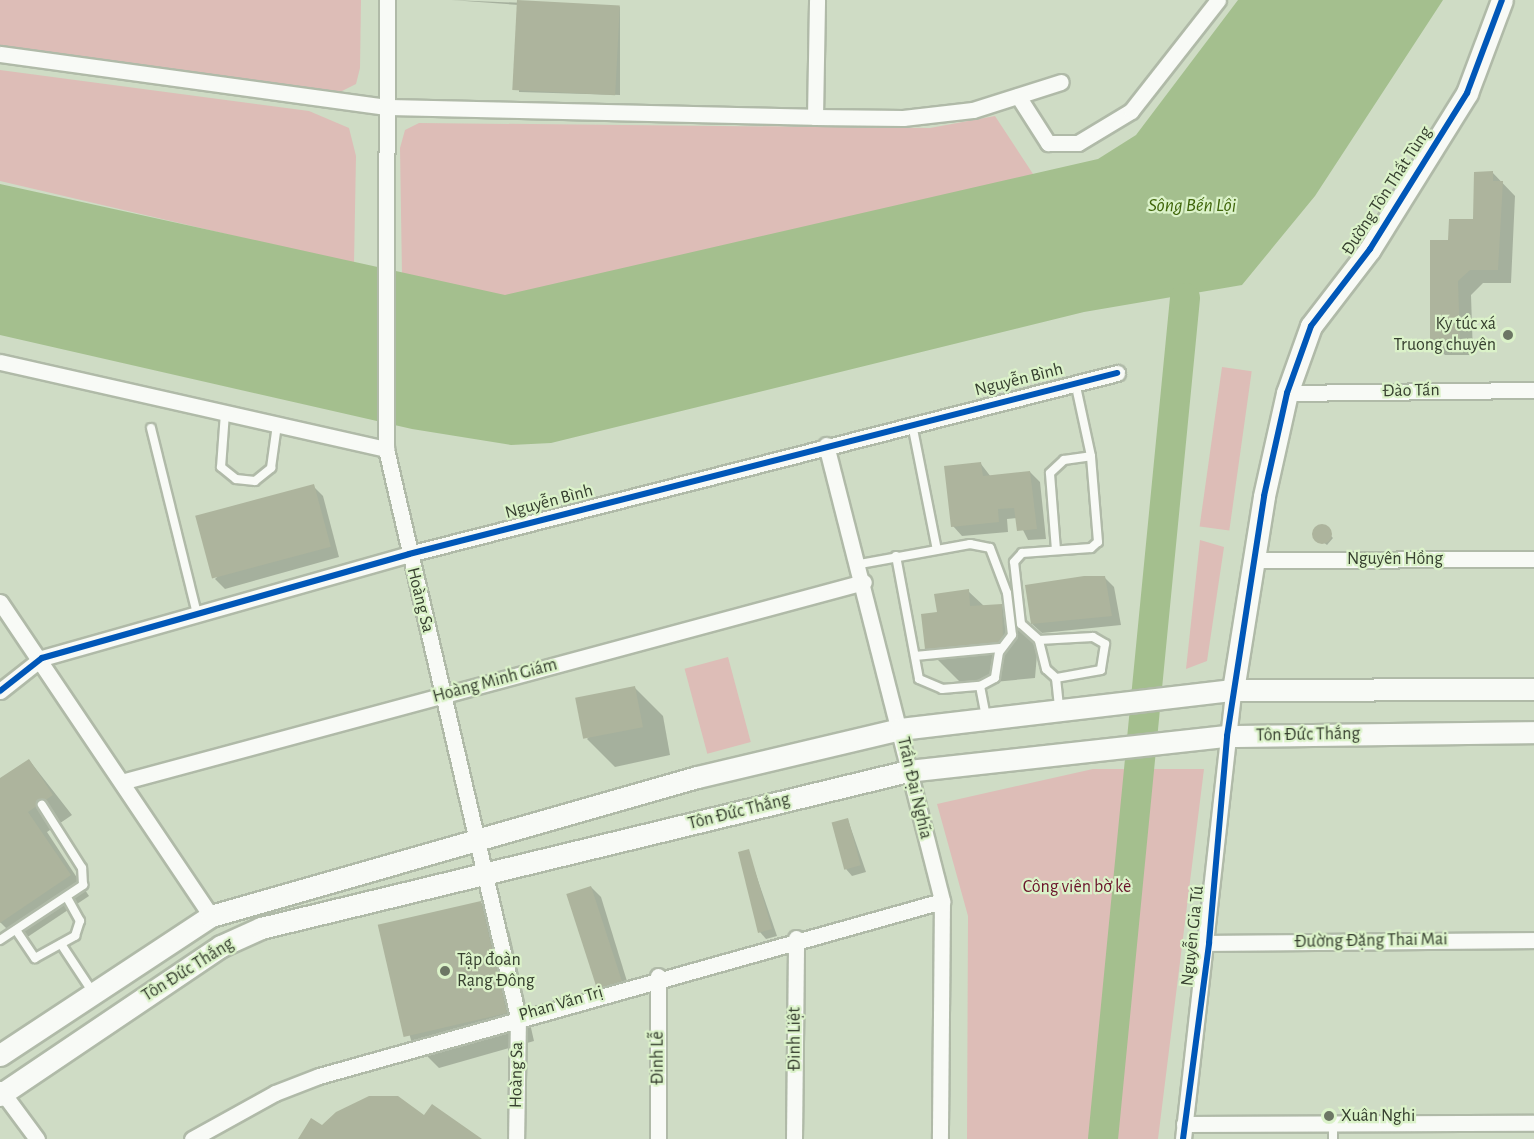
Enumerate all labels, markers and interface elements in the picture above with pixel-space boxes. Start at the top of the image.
street label: Đường Tôn Thất Tùng [1337,122,1437,260]
water label: Sông Bến Lội [1148,193,1236,217]
place label: Ky túc xá Truong chuyên [1393,314,1496,356]
marker: Ky túc xá Truong chuyên [1501,328,1515,342]
street label: Nguyễn Bình [973,359,1065,401]
street label: Đào Tấn [1382,380,1440,402]
street label: Nguyễn Bình [503,480,595,524]
street label: Nguyên Hồng [1347,548,1443,570]
street label: Hoàng Sa [401,565,439,635]
street label: Hoàng Minh Giám [430,654,560,708]
street label: Tôn Đức Thắng [1256,723,1360,747]
street label: Trần Đại Nghĩa [892,735,936,841]
street label: Tôn Đức Thắng [686,789,792,835]
park label: Công viên bờ kè [1023,876,1131,898]
street label: Nguyễn Gia Tú [1177,885,1209,987]
street label: Đường Đặng Thai Mai [1294,929,1448,953]
street label: Tôn Đức Thắng [138,933,238,1007]
place label: Tập đoàn Rạng Đông [457,950,535,992]
marker: Tập đoàn Rạng Đông [438,964,452,978]
street label: Phan Văn Trị [516,982,606,1026]
street label: Đinh Liệt [784,1007,806,1071]
street label: Đinh Lễ [647,1031,669,1085]
street label: Hoàng Sa [506,1042,528,1108]
place label: Xuân Nghi [1341,1105,1415,1127]
marker: Xuân Nghi [1322,1109,1336,1123]

